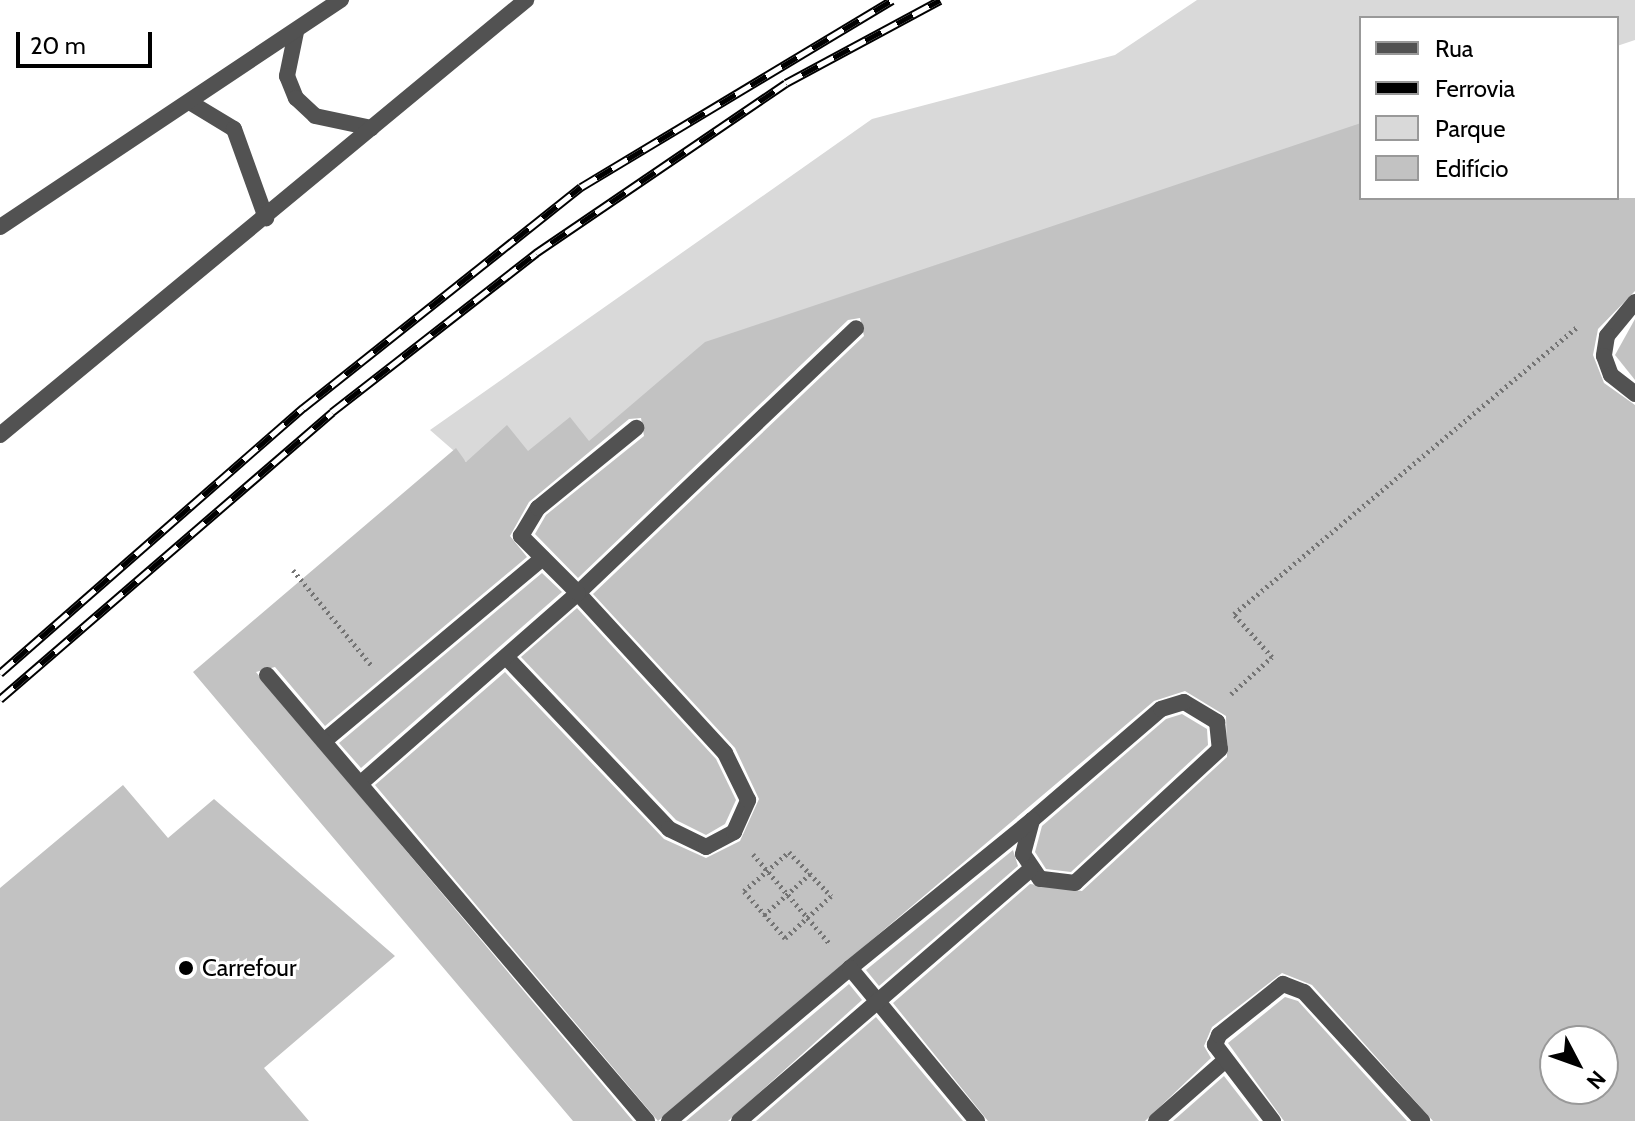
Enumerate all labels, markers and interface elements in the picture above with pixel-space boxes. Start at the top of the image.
scale bar [20,16,156,66]
legend [1359,16,1619,200]
text: 20 m [30,31,86,60]
text: Rua [1435,34,1473,63]
text: Ferrovia [1435,74,1515,103]
text: Parque [1435,114,1505,143]
text: Edifício [1435,154,1509,183]
place label: Carrefour [202,954,297,982]
marker: Carrefour [177,959,195,977]
north arrow [1539,1025,1619,1105]
text: N [1581,1065,1611,1094]

